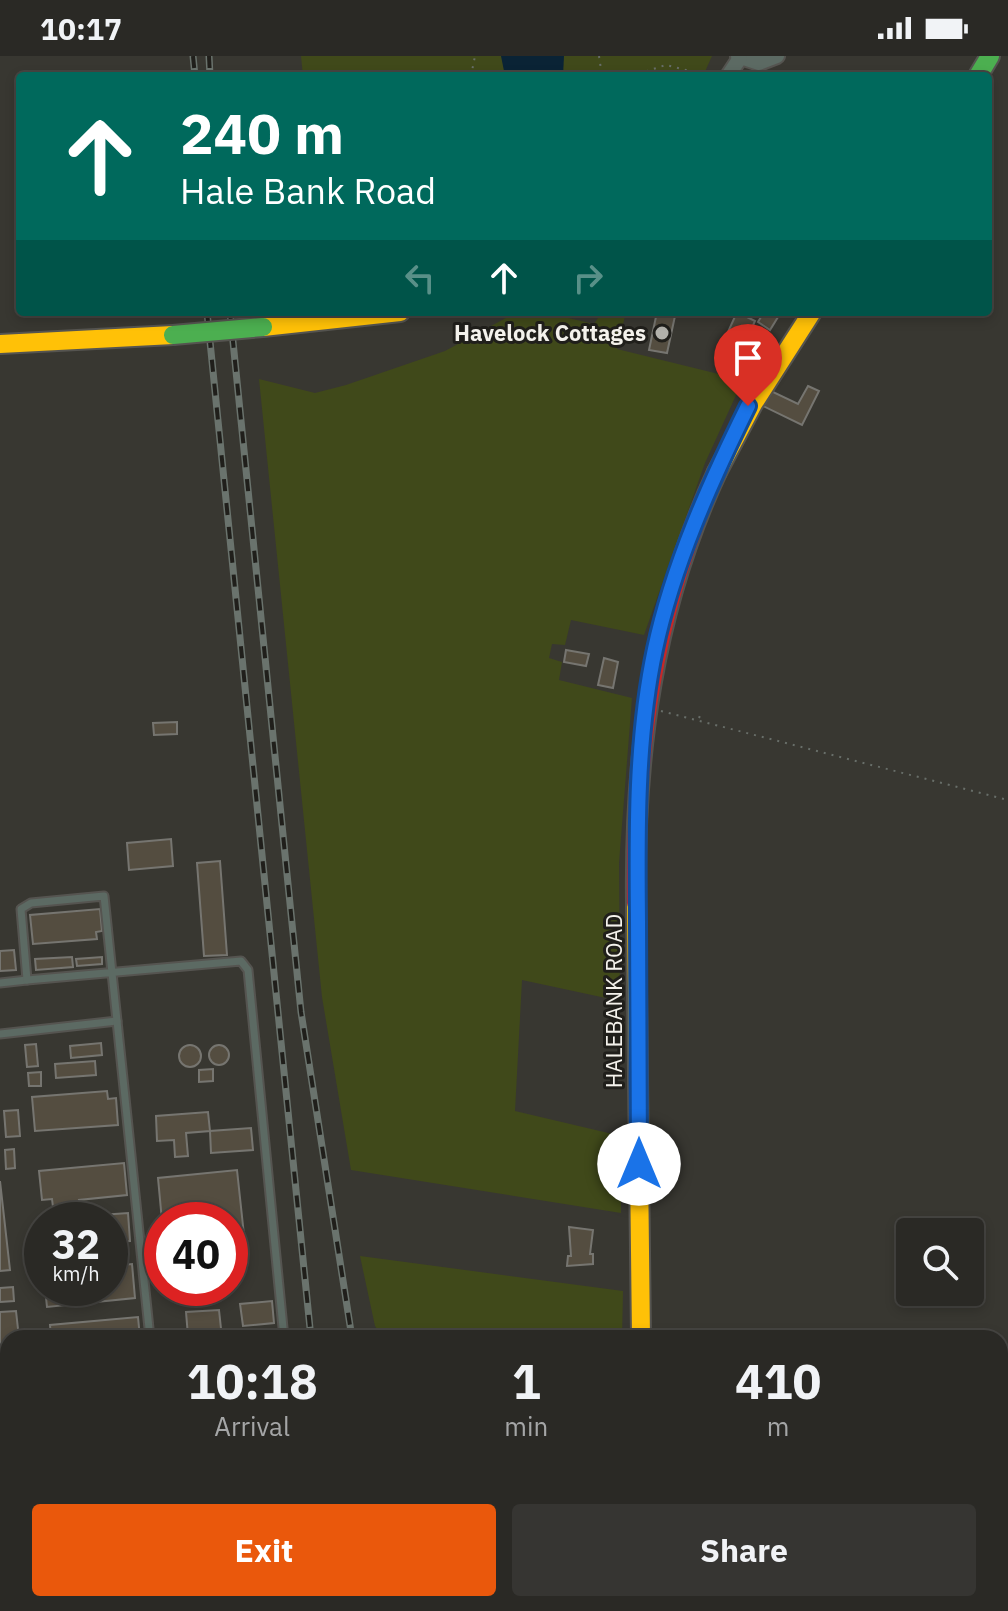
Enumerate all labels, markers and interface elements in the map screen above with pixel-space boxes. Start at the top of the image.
text: 10:17 [40,9,122,48]
text: 240 m [180,97,344,169]
icon: ahead [48,104,152,208]
text: Hale Bank Road [180,167,436,214]
icon: left [398,256,442,300]
icon: ahead [482,256,526,300]
icon: right [566,256,610,300]
place label: Havelock Cottages [454,318,646,347]
marker: Havelock Cottages [653,324,671,342]
pin [714,324,782,406]
icon: arrive [726,336,770,380]
street label: HALEBANK ROAD [599,914,628,1088]
position arrow [597,1122,681,1206]
speed limit sign: 40 [144,1202,248,1306]
text: 32 [52,1218,100,1270]
map controls [896,1218,984,1306]
button: search [896,1218,984,1306]
text: km/h [52,1260,100,1287]
text: 10:18 [187,1350,318,1412]
text: 1 [512,1350,541,1412]
text: 410 [735,1350,821,1412]
text: Arrival [214,1409,290,1443]
text: min [504,1409,548,1443]
text: m [767,1409,789,1443]
button: Exit [32,1504,496,1596]
button: Share [512,1504,976,1596]

